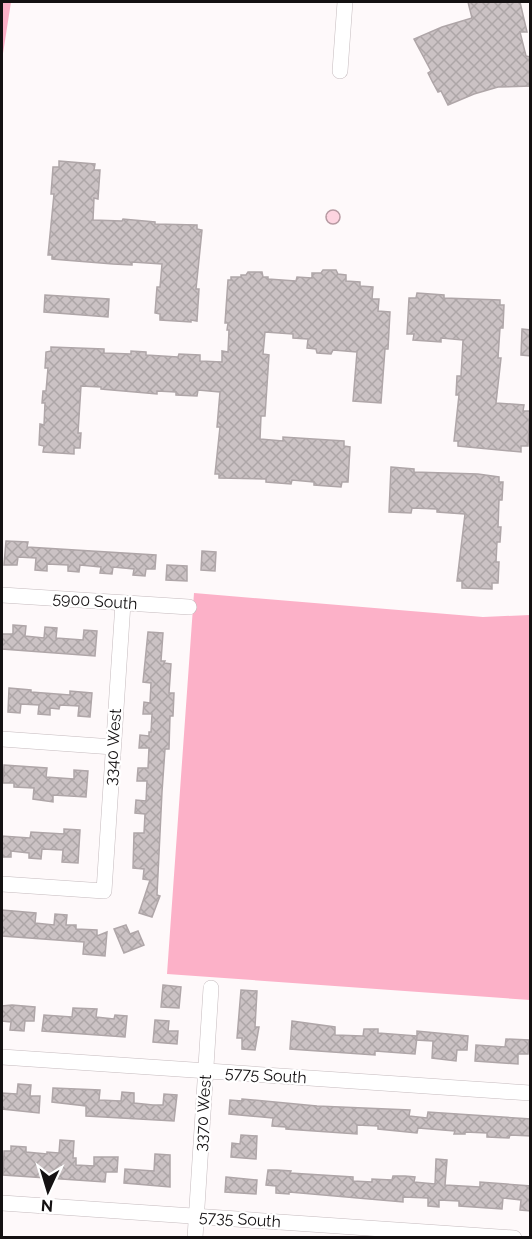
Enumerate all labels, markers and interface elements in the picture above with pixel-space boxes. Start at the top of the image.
street label: 5900 South [52,589,138,613]
street label: 3340 West [101,707,125,786]
street label: 5775 South [225,1063,307,1087]
street label: 3370 West [191,1073,215,1152]
north arrow [18,1161,78,1221]
text: N [40,1196,54,1215]
street label: 5735 South [198,1207,282,1231]

